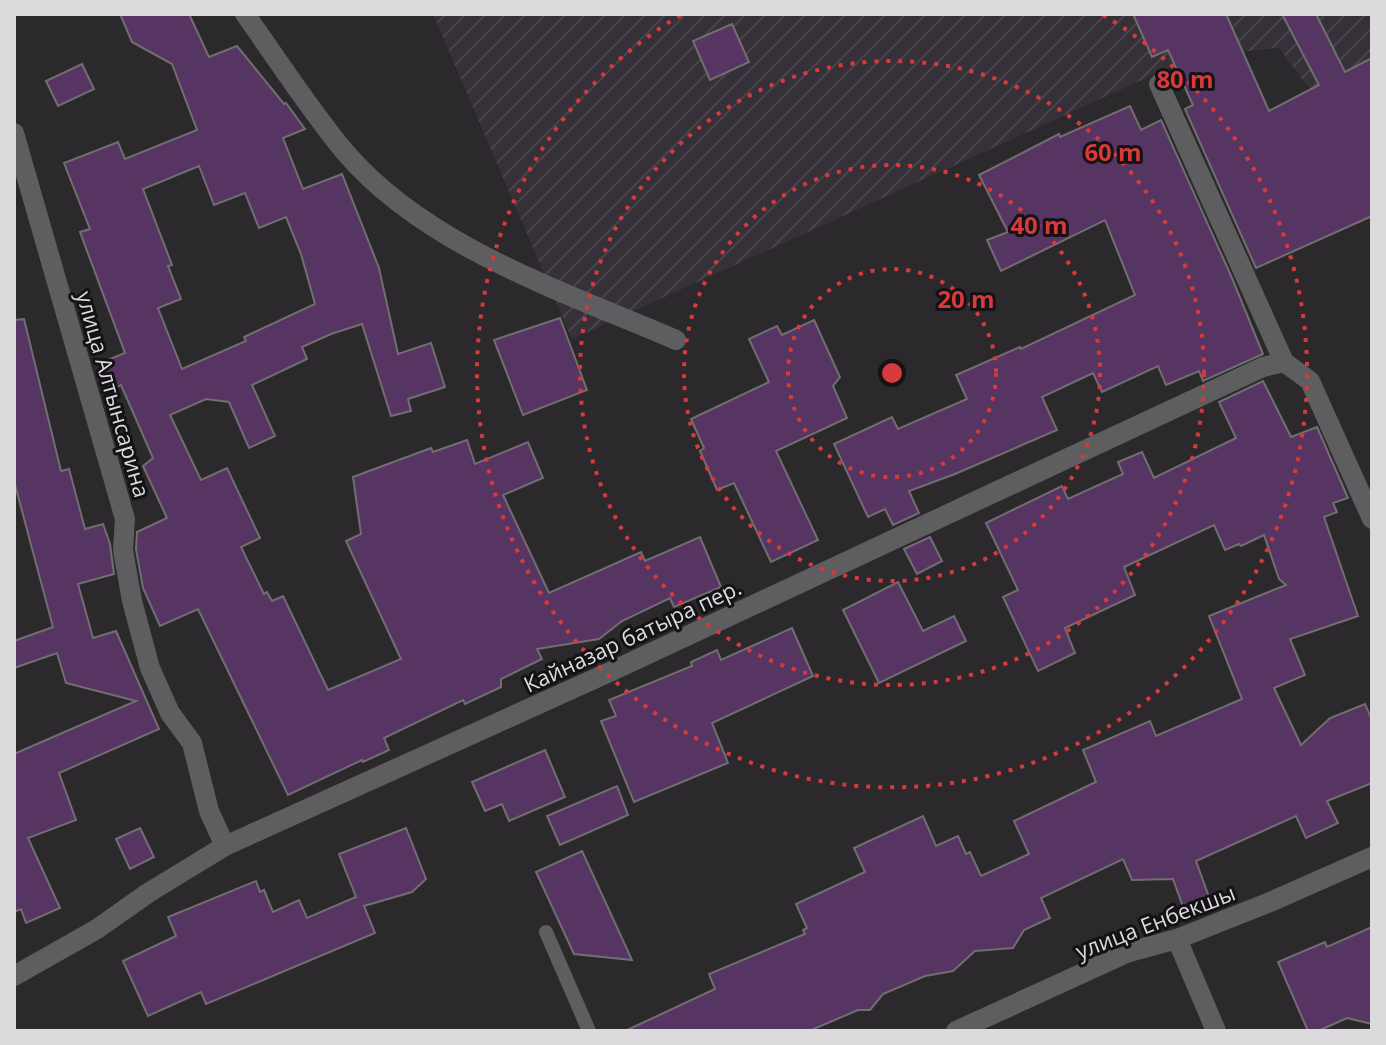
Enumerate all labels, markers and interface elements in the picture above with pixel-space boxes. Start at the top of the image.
text: 80 m [1156,62,1214,95]
text: 60 m [1084,135,1142,168]
text: 40 m [1010,208,1068,241]
text: 20 m [937,282,995,315]
street label: улица Алтынсарина [70,287,158,501]
centre of rings [878,359,906,387]
street label: Кайназар батыра пер. [518,571,746,699]
street label: улица Енбекшы [1071,877,1239,965]

